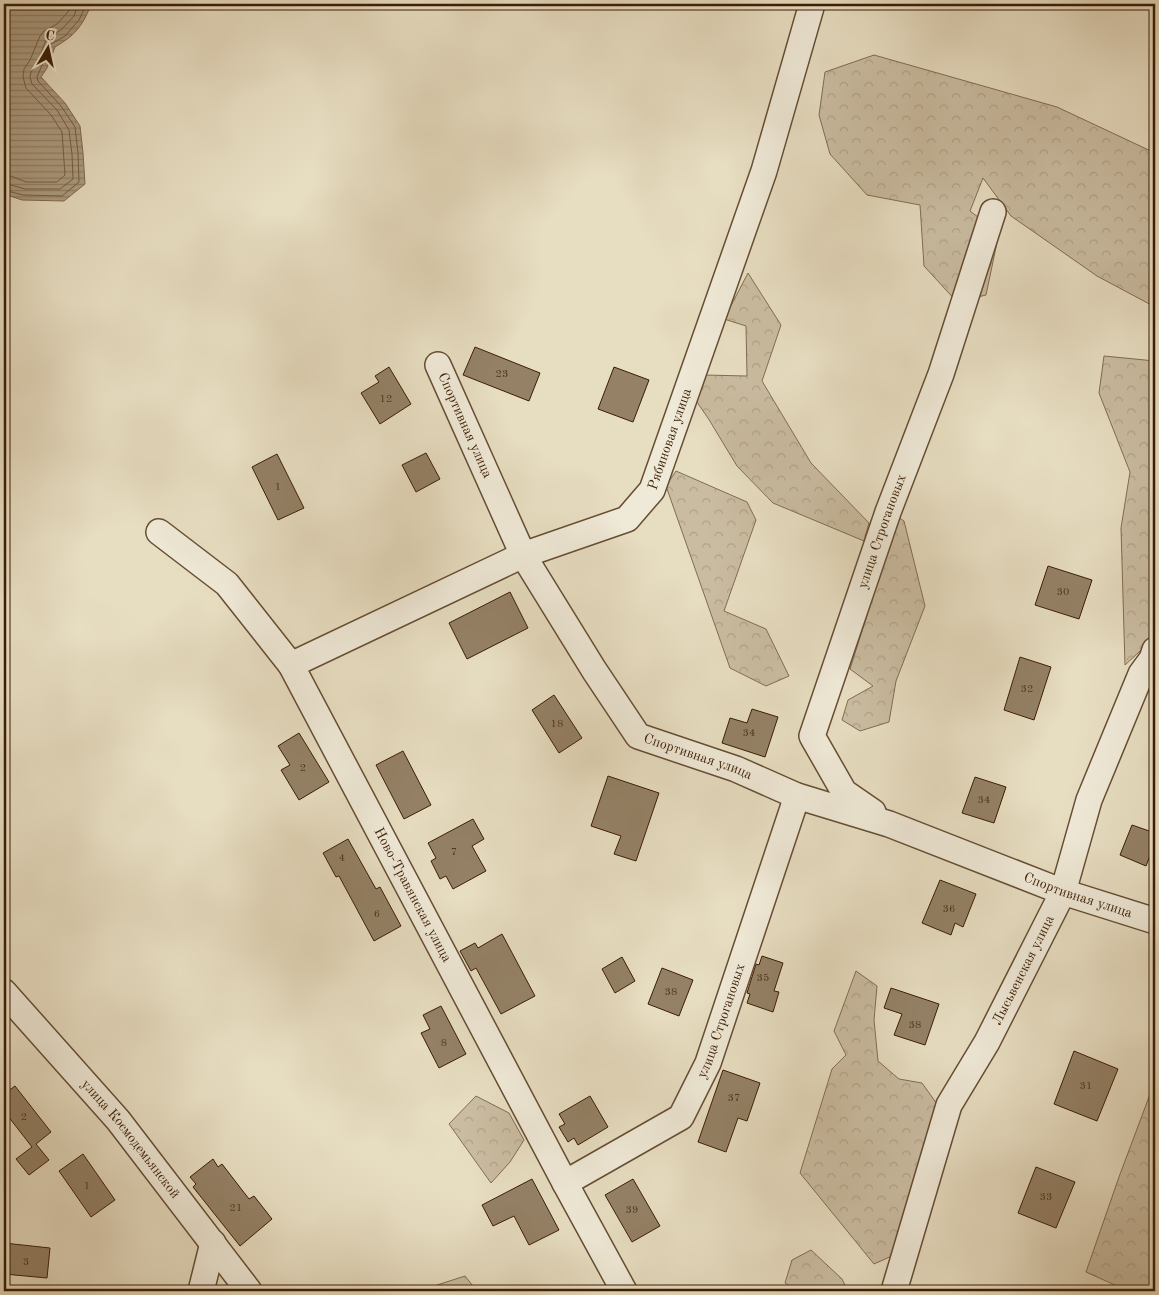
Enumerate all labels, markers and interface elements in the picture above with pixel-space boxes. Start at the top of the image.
north arrow [22,22,72,72]
text: С [44,29,56,44]
house number: 23 [496,369,508,380]
street label: Спортивная улица [435,370,495,480]
street label: Рябиновая улица [646,386,694,492]
house number: 12 [380,394,392,405]
street label: улица Строгановых [856,472,909,590]
house number: 1 [275,482,281,493]
house number: 30 [1057,587,1069,598]
house number: 32 [1021,684,1033,695]
house number: 18 [551,719,563,730]
house number: 34 [743,728,755,739]
street label: Спортивная улица [642,731,754,782]
house number: 2 [300,763,306,774]
house number: 34 [978,795,990,806]
street label: Ново-Травянская улица [371,825,454,965]
house number: 7 [451,847,457,858]
house number: 4 [339,853,345,864]
street label: Спортивная улица [1022,870,1134,920]
house number: 36 [943,904,955,915]
house number: 6 [374,909,380,920]
street label: Лысьвенская улица [990,913,1057,1027]
street label: улица Строгановых [695,962,748,1081]
house number: 35 [757,973,769,984]
house number: 38 [665,987,677,998]
house number: 38 [909,1020,921,1031]
house number: 8 [441,1038,447,1049]
street label: улица Космодемьянской [79,1077,182,1201]
house number: 31 [1080,1081,1092,1092]
house number: 37 [728,1093,740,1104]
house number: 2 [21,1112,27,1123]
house number: 1 [84,1181,90,1192]
house number: 33 [1040,1192,1052,1203]
house number: 21 [230,1203,242,1214]
house number: 39 [626,1205,638,1216]
house number: 3 [23,1257,29,1268]

